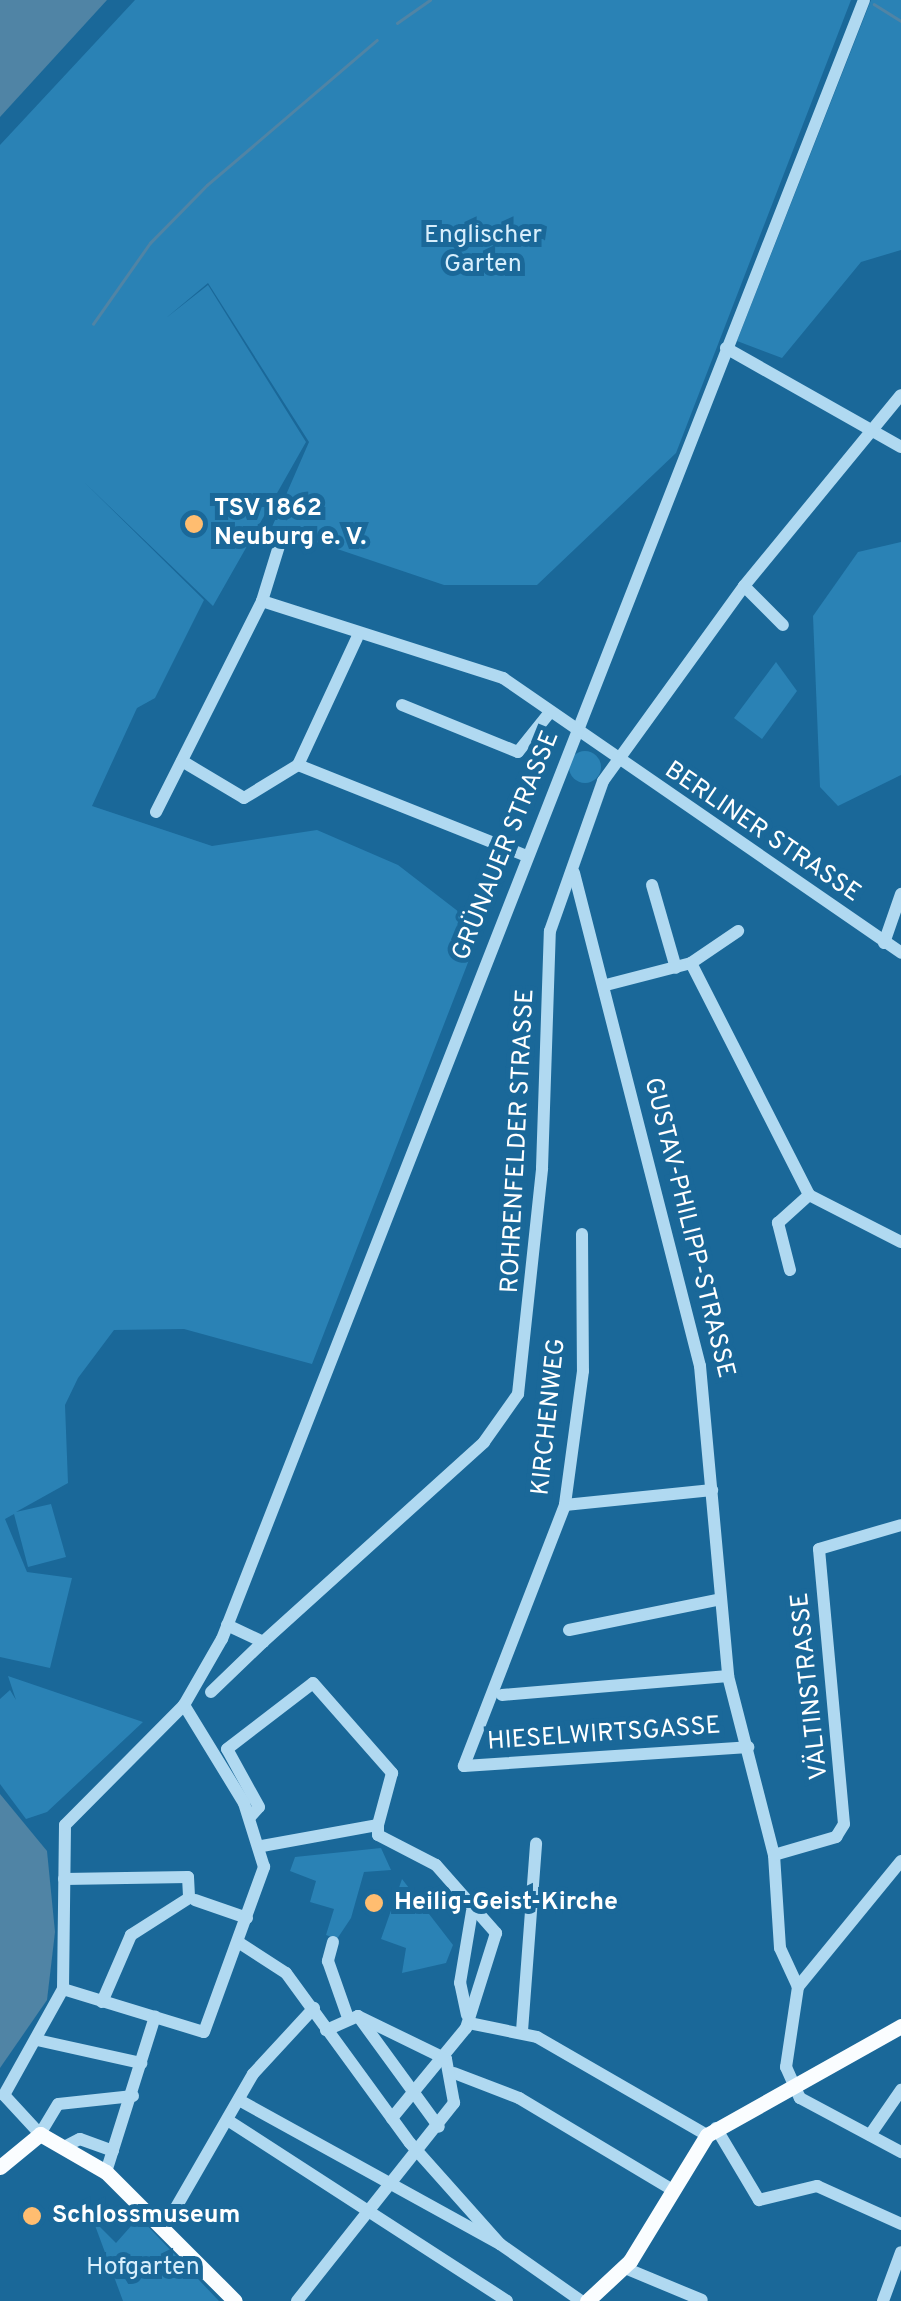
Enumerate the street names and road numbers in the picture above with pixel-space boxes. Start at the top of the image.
street label: GRÜNAUER STRASSE [447,727,567,965]
street label: BERLINER STRASSE [658,756,866,910]
street label: ROHRENFELDER STRASSE [496,988,542,1294]
street label: GUSTAV-PHILIPP-STRASSE [636,1075,740,1381]
street label: KIRCHENWEG [527,1337,573,1497]
street label: VÄLTINSTRASSE [786,1591,836,1781]
street label: HIESELWIRTSGASSE [486,1712,722,1758]

